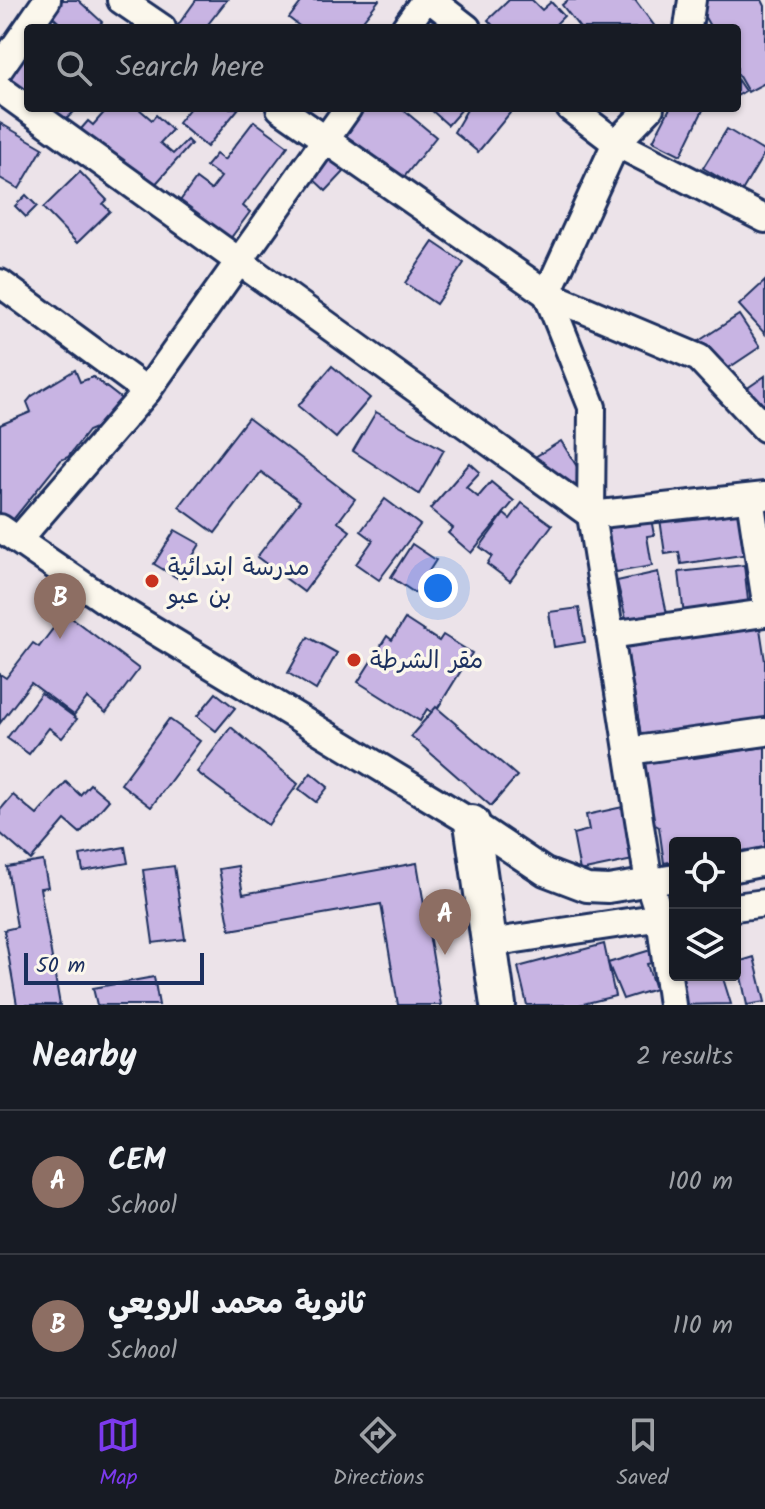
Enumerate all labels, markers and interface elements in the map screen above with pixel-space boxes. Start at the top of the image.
search box [24,24,741,112]
text: Search here [116,44,264,92]
icon: search [52,46,96,90]
place label: مدرسة ابتدائية بن عبو [166,549,310,616]
your location [418,568,458,608]
marker: مدرسة ابتدائية بن عبو [143,572,161,590]
pin: B [34,573,86,639]
place label: مقر الشرطة [370,642,483,681]
marker: مقر الشرطة [345,651,363,669]
map controls [669,837,741,981]
button: locate [669,837,741,909]
pin: A [419,889,471,955]
button: layers [669,909,741,981]
scale bar [24,949,204,985]
text: 50 m [36,949,85,984]
text: Nearby [32,1030,137,1084]
text: 2 results [636,1036,733,1078]
text: CEM [108,1137,166,1185]
text: A [50,1161,66,1203]
text: 100 m [668,1161,733,1203]
text: School [108,1185,177,1227]
text: ثانوية محمد الرويعي [108,1281,365,1329]
text: B [50,1305,66,1347]
text: 110 m [673,1305,733,1347]
text: School [108,1330,177,1372]
tab: Map [96,1413,140,1496]
tab: Directions [333,1413,424,1496]
tab: Saved [617,1413,669,1496]

